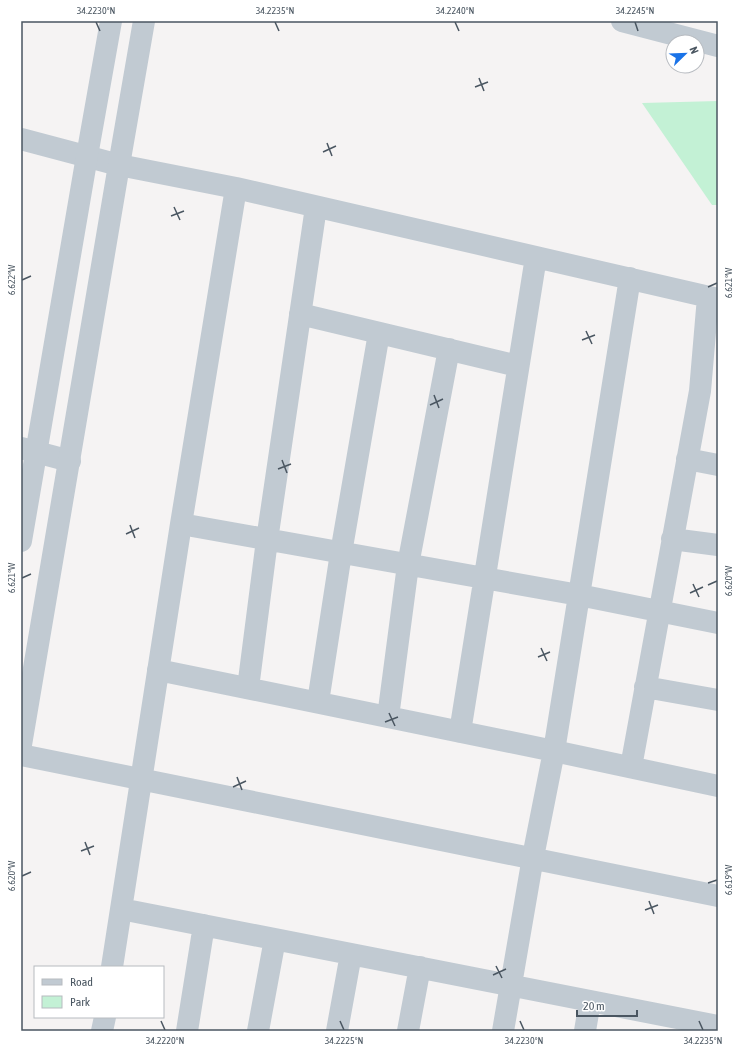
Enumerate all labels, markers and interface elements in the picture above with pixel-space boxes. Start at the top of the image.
text: 34.2230°N [77,5,115,16]
text: 34.2235°N [256,5,294,16]
text: 34.2240°N [436,5,474,16]
text: 34.2245°N [616,5,654,16]
north arrow [665,34,705,74]
text: N [687,45,701,55]
text: 6.622°W [6,264,17,295]
text: 6.621°W [723,267,734,298]
text: 6.621°W [6,562,17,593]
text: 6.620°W [723,565,734,596]
text: 6.620°W [6,860,17,891]
text: 6.619°W [723,864,734,895]
legend [34,966,164,1018]
text: Road [70,975,93,989]
scale bar [577,992,637,1018]
text: Park [70,995,91,1009]
text: 20 m [583,999,605,1013]
text: 34.2220°N [146,1035,184,1046]
text: 34.2225°N [325,1035,363,1046]
text: 34.2230°N [505,1035,543,1046]
text: 34.2235°N [684,1035,722,1046]

